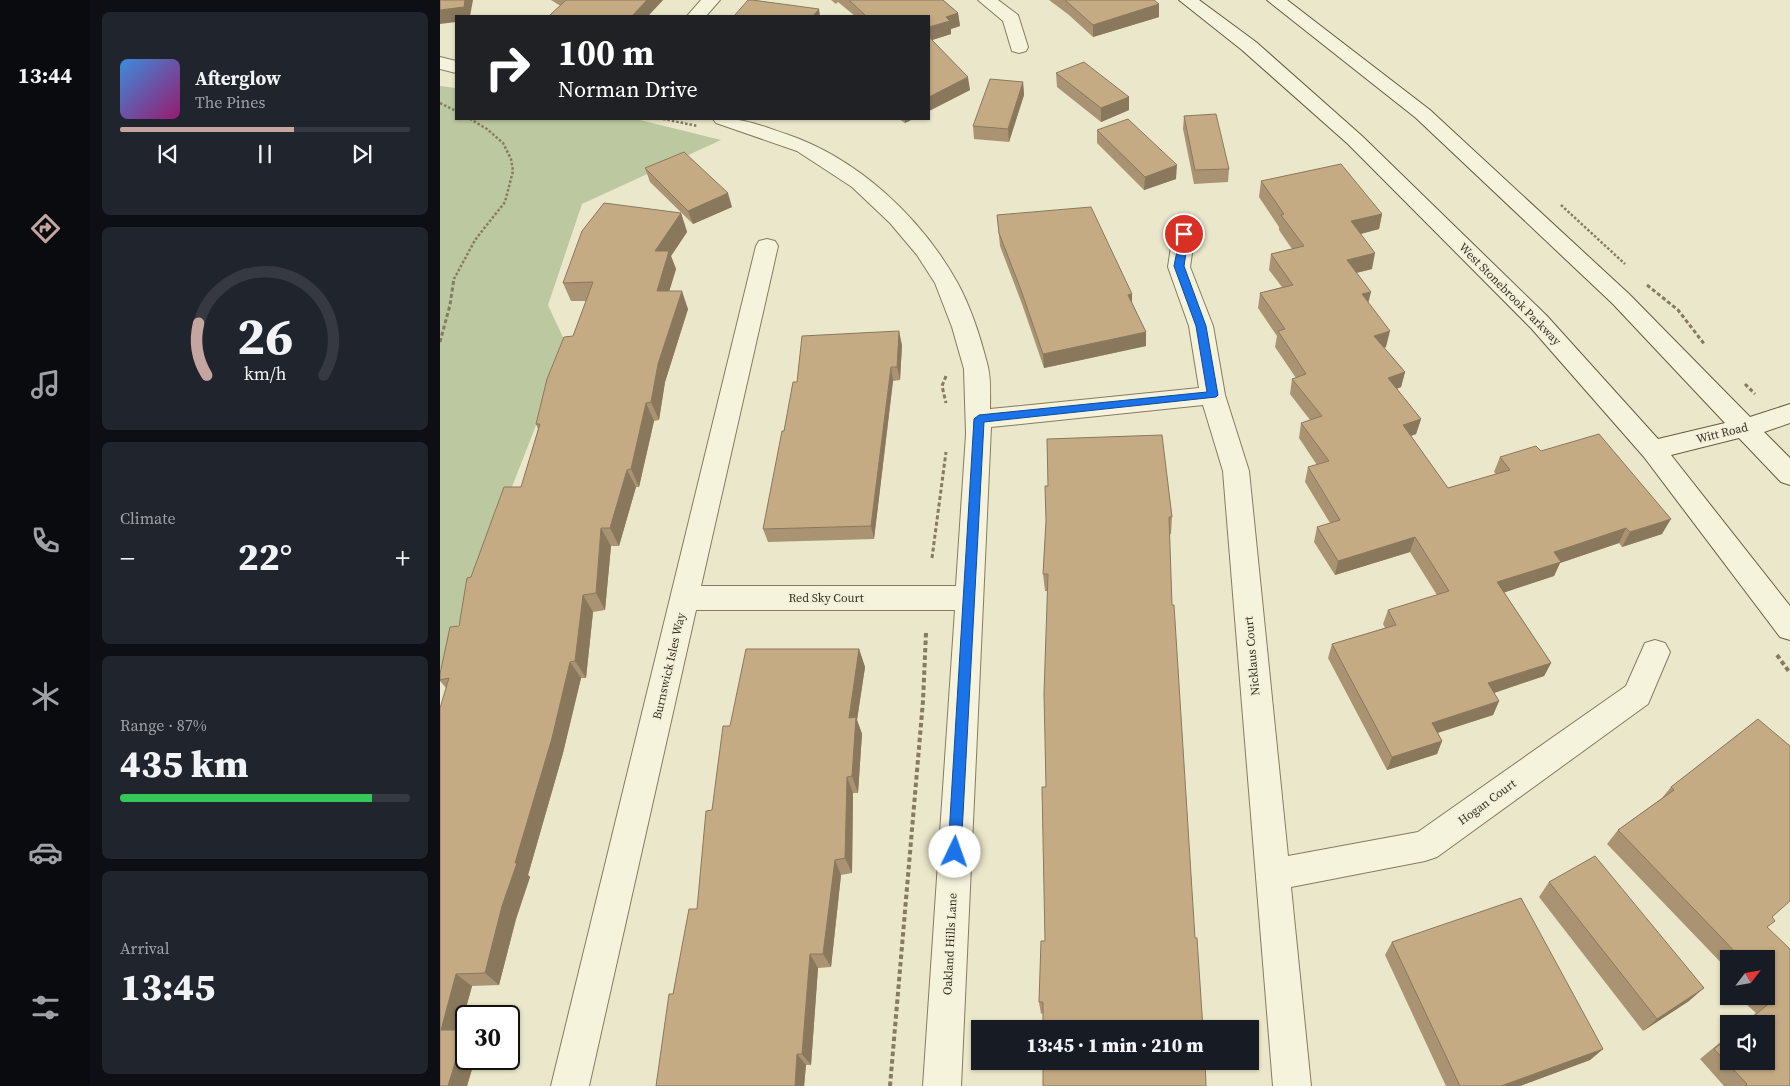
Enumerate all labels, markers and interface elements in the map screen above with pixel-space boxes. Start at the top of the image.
text: 100 m [558,29,654,77]
icon: right [475,35,540,100]
text: 13:44 [18,60,72,90]
text: Afterglow [195,65,281,91]
text: Norman Drive [558,74,698,104]
text: The Pines [195,91,265,113]
icon: previous [154,140,182,168]
icon: pause [251,140,279,168]
icon: next [348,140,376,168]
icon: directions [28,211,63,246]
pin [1163,213,1205,255]
icon: arrive [1170,220,1198,248]
street label: West Stonebrook Parkway [1455,239,1565,349]
text: 26 [237,300,293,371]
text: km/h [244,361,287,386]
icon: music [28,367,63,402]
street label: Witt Road [1694,419,1750,447]
text: Climate [120,507,176,529]
icon: phone [28,523,63,558]
text: 22° [238,531,292,583]
text: − [120,539,135,577]
text: + [395,539,410,577]
street label: Red Sky Court [788,590,864,606]
street label: Burnswick Isles Way [649,610,689,721]
street label: Nicklaus Court [1241,616,1263,696]
icon: climate [28,679,63,714]
text: Range · 87% [120,714,207,736]
text: 435 km [120,738,248,790]
street label: Hogan Court [1455,775,1519,828]
position arrow [928,825,980,877]
icon: car [28,835,63,870]
street label: Oakland Hills Lane [939,892,961,996]
text: Arrival [120,937,169,959]
north arrow [1720,950,1775,1005]
map controls [1720,950,1775,1070]
text: 13:45 [120,961,215,1013]
icon: filters [28,990,63,1025]
speed limit sign: 30 [455,1005,520,1070]
button: sound [1720,1015,1775,1070]
text: 13:45 · 1 min · 210 m [1026,1032,1204,1058]

